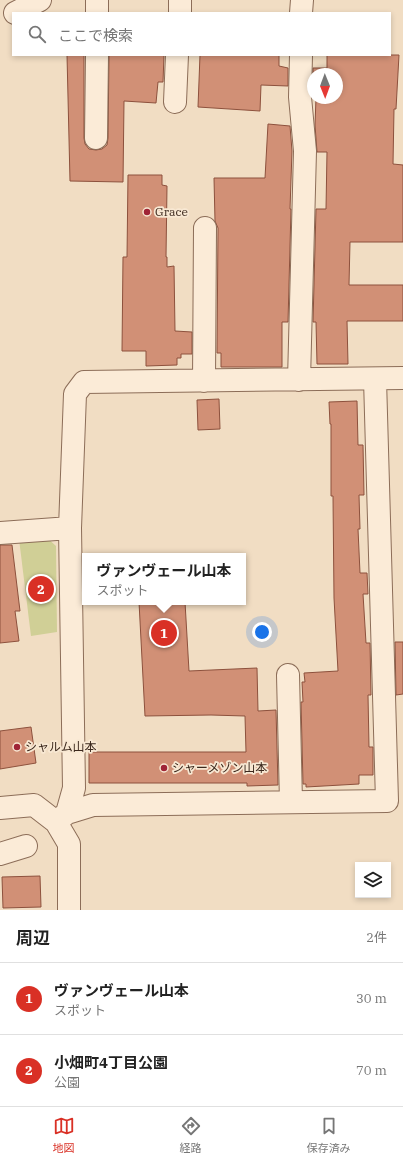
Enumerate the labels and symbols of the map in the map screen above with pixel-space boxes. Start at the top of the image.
north arrow [307,68,343,104]
place label: Grace [155,204,188,219]
marker: Grace [142,207,152,217]
pin: 2 [28,574,54,604]
pin: 1 [151,618,177,648]
your location [252,622,272,642]
place label: シャルム山本 [25,739,97,754]
marker: シャルム山本 [12,742,22,752]
place label: シャーメゾン山本 [172,760,268,775]
marker: シャーメゾン山本 [159,763,169,773]

